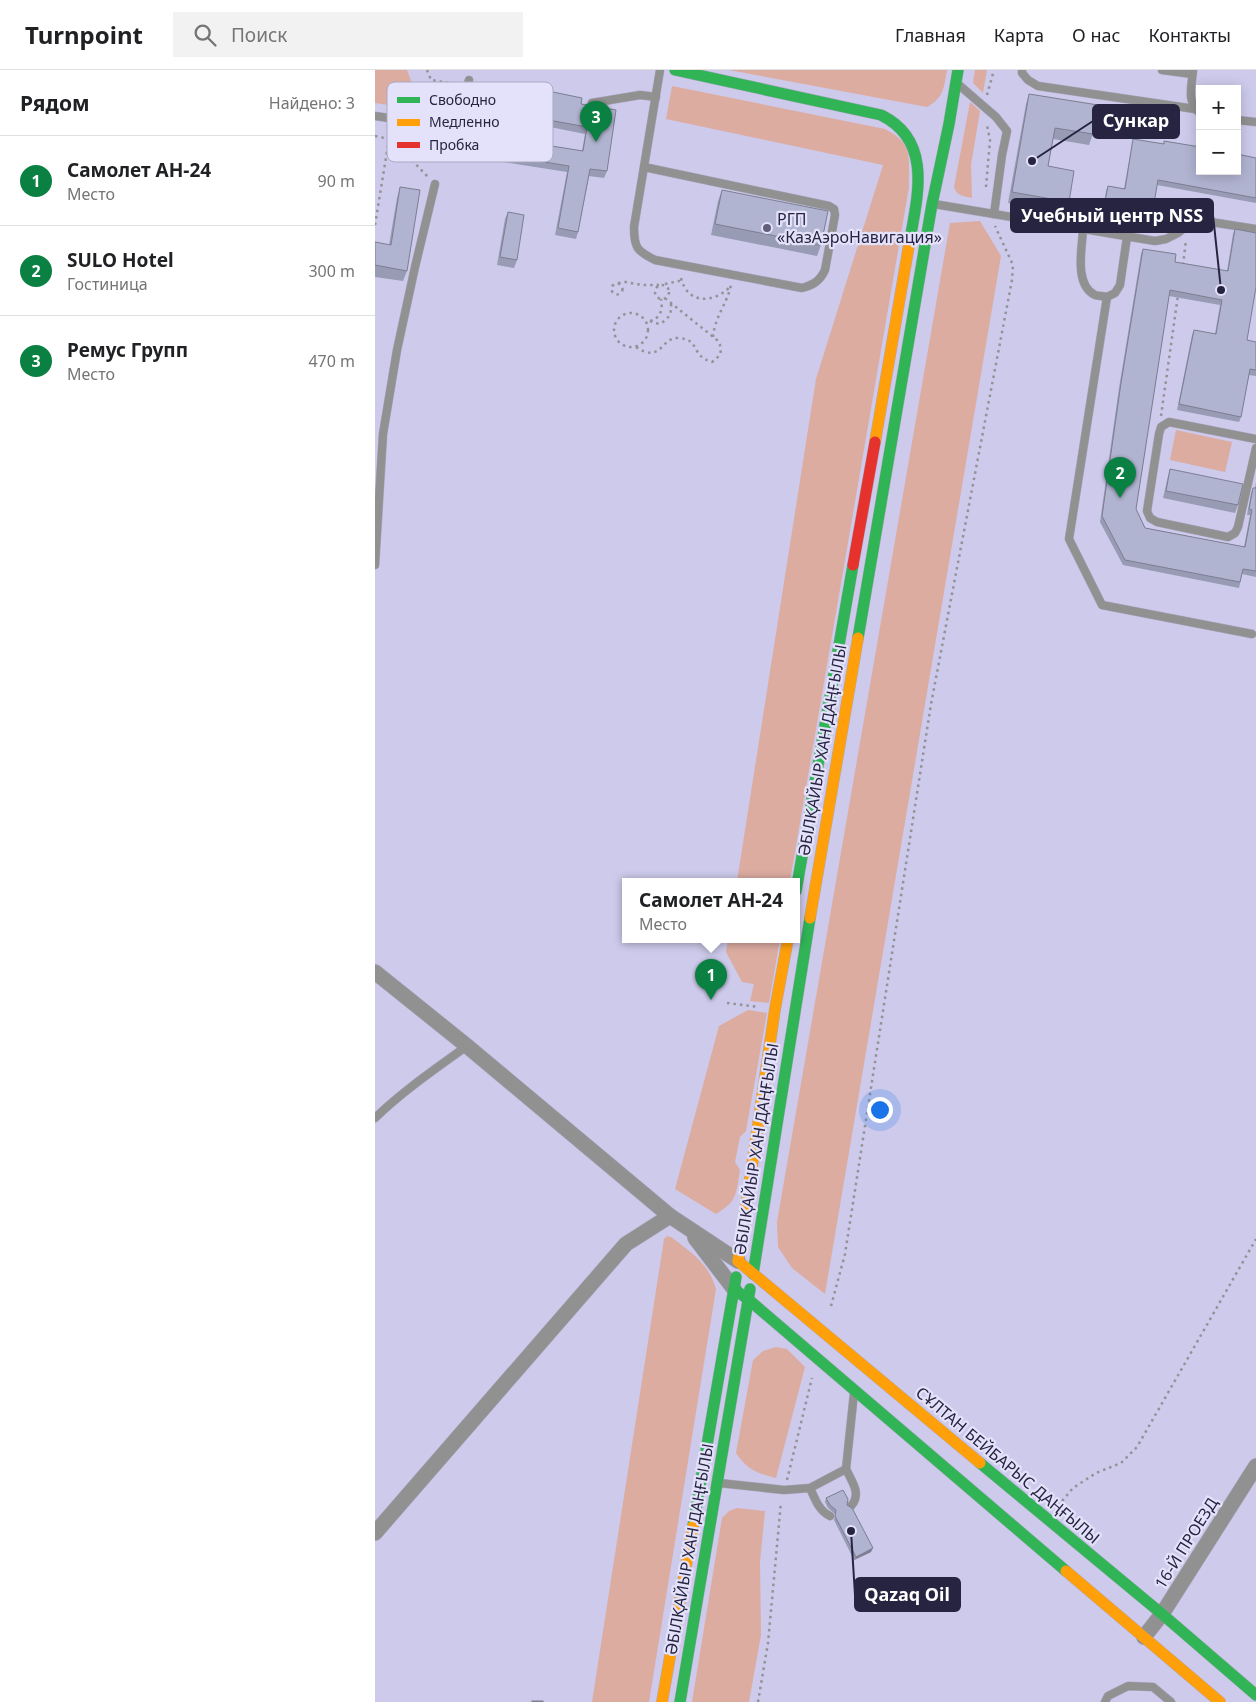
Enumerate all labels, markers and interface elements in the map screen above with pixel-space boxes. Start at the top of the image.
search box [173,12,523,57]
text: Turnpoint [25,18,143,51]
icon: search [191,21,219,49]
text: Поиск [231,22,287,48]
text: Главная [895,23,966,47]
text: Карта [994,23,1044,47]
text: О нас [1072,23,1120,47]
text: Контакты [1148,23,1231,47]
legend [387,82,553,162]
map controls [1196,85,1241,175]
button: + [1196,85,1241,130]
text: Рядом [20,89,90,117]
text: Свободно [429,90,496,109]
text: Найдено: 3 [269,92,355,114]
pin: 3 [580,101,612,142]
callout: Сункар [1093,105,1179,138]
text: Сункар [1103,108,1169,132]
text: Медленно [429,112,500,131]
button: − [1196,130,1241,175]
text: Пробка [429,135,479,154]
text: Самолет АН-24 [67,157,211,183]
text: 1 [31,170,41,192]
text: 90 m [318,170,355,192]
text: Место [67,183,115,205]
callout: Учебный центр NSS [1011,199,1213,232]
text: Учебный центр NSS [1021,203,1203,227]
place label: РГП «КазАэроНавигация» [777,208,942,248]
marker: РГП «КазАэроНавигация» [761,222,773,234]
text: SULO Hotel [67,247,174,273]
text: 2 [31,260,41,282]
text: 300 m [308,260,355,282]
text: Гостиница [67,273,148,295]
text: Ремус Групп [67,337,188,363]
text: 3 [31,350,41,372]
text: 470 m [308,350,355,372]
text: Место [67,363,115,385]
pin: 2 [1104,457,1136,498]
street label: ӘБІЛҚАЙЫР ХАН ДАҢҒЫЛЫ [793,643,851,857]
popup [622,878,800,943]
text: Самолет АН-24 [639,887,783,913]
text: Место [639,913,687,935]
pin: 1 [695,959,727,1000]
street label: ӘБІЛҚАЙЫР ХАН ДАҢҒЫЛЫ [728,1041,784,1257]
your location [867,1097,893,1123]
street label: СҰЛТАН БЕЙБАРЫС ДАҢҒЫЛЫ [911,1381,1105,1549]
street label: ӘБІЛҚАЙЫР ХАН ДАҢҒЫЛЫ [660,1442,718,1656]
street label: 16-Й ПРОЕЗД [1149,1493,1223,1593]
callout: Qazaq Oil [855,1578,960,1611]
text: Qazaq Oil [864,1582,950,1606]

